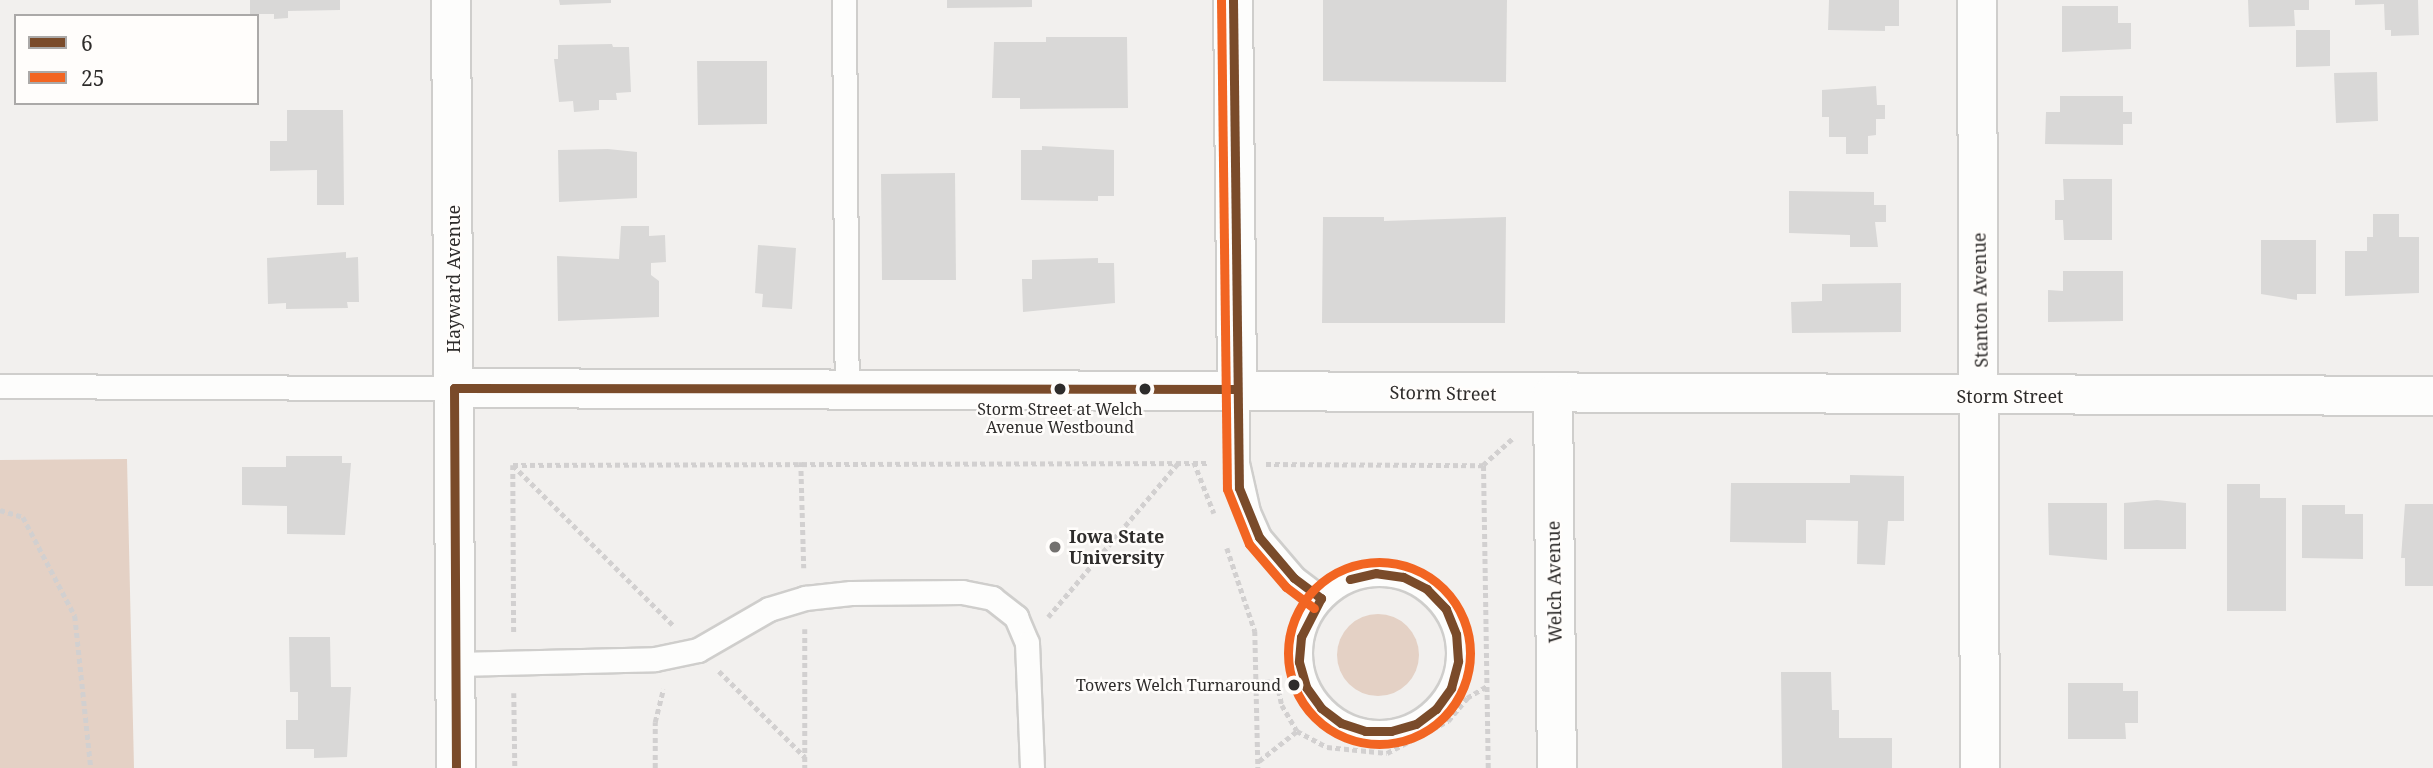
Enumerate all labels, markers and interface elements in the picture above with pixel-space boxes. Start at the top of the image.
legend [14,14,259,105]
text: 6 [81,29,93,57]
text: 25 [81,64,104,92]
street label: Hayward Avenue [442,205,464,353]
street label: Stanton Avenue [1968,232,1992,368]
street label: Storm Street [1389,381,1497,405]
marker: Storm Street at Welch Avenue Westbound [1053,382,1067,396]
unlabelled marker [1138,382,1152,396]
street label: Storm Street [1957,385,2063,407]
place label: Storm Street at Welch Avenue Westbound [977,399,1143,437]
street label: Welch Avenue [1542,521,1566,643]
place label: Iowa State University [1069,526,1164,568]
marker: Iowa State University [1047,539,1063,555]
place label: Towers Welch Turnaround [1076,675,1281,695]
marker: Towers Welch Turnaround [1287,678,1301,692]

